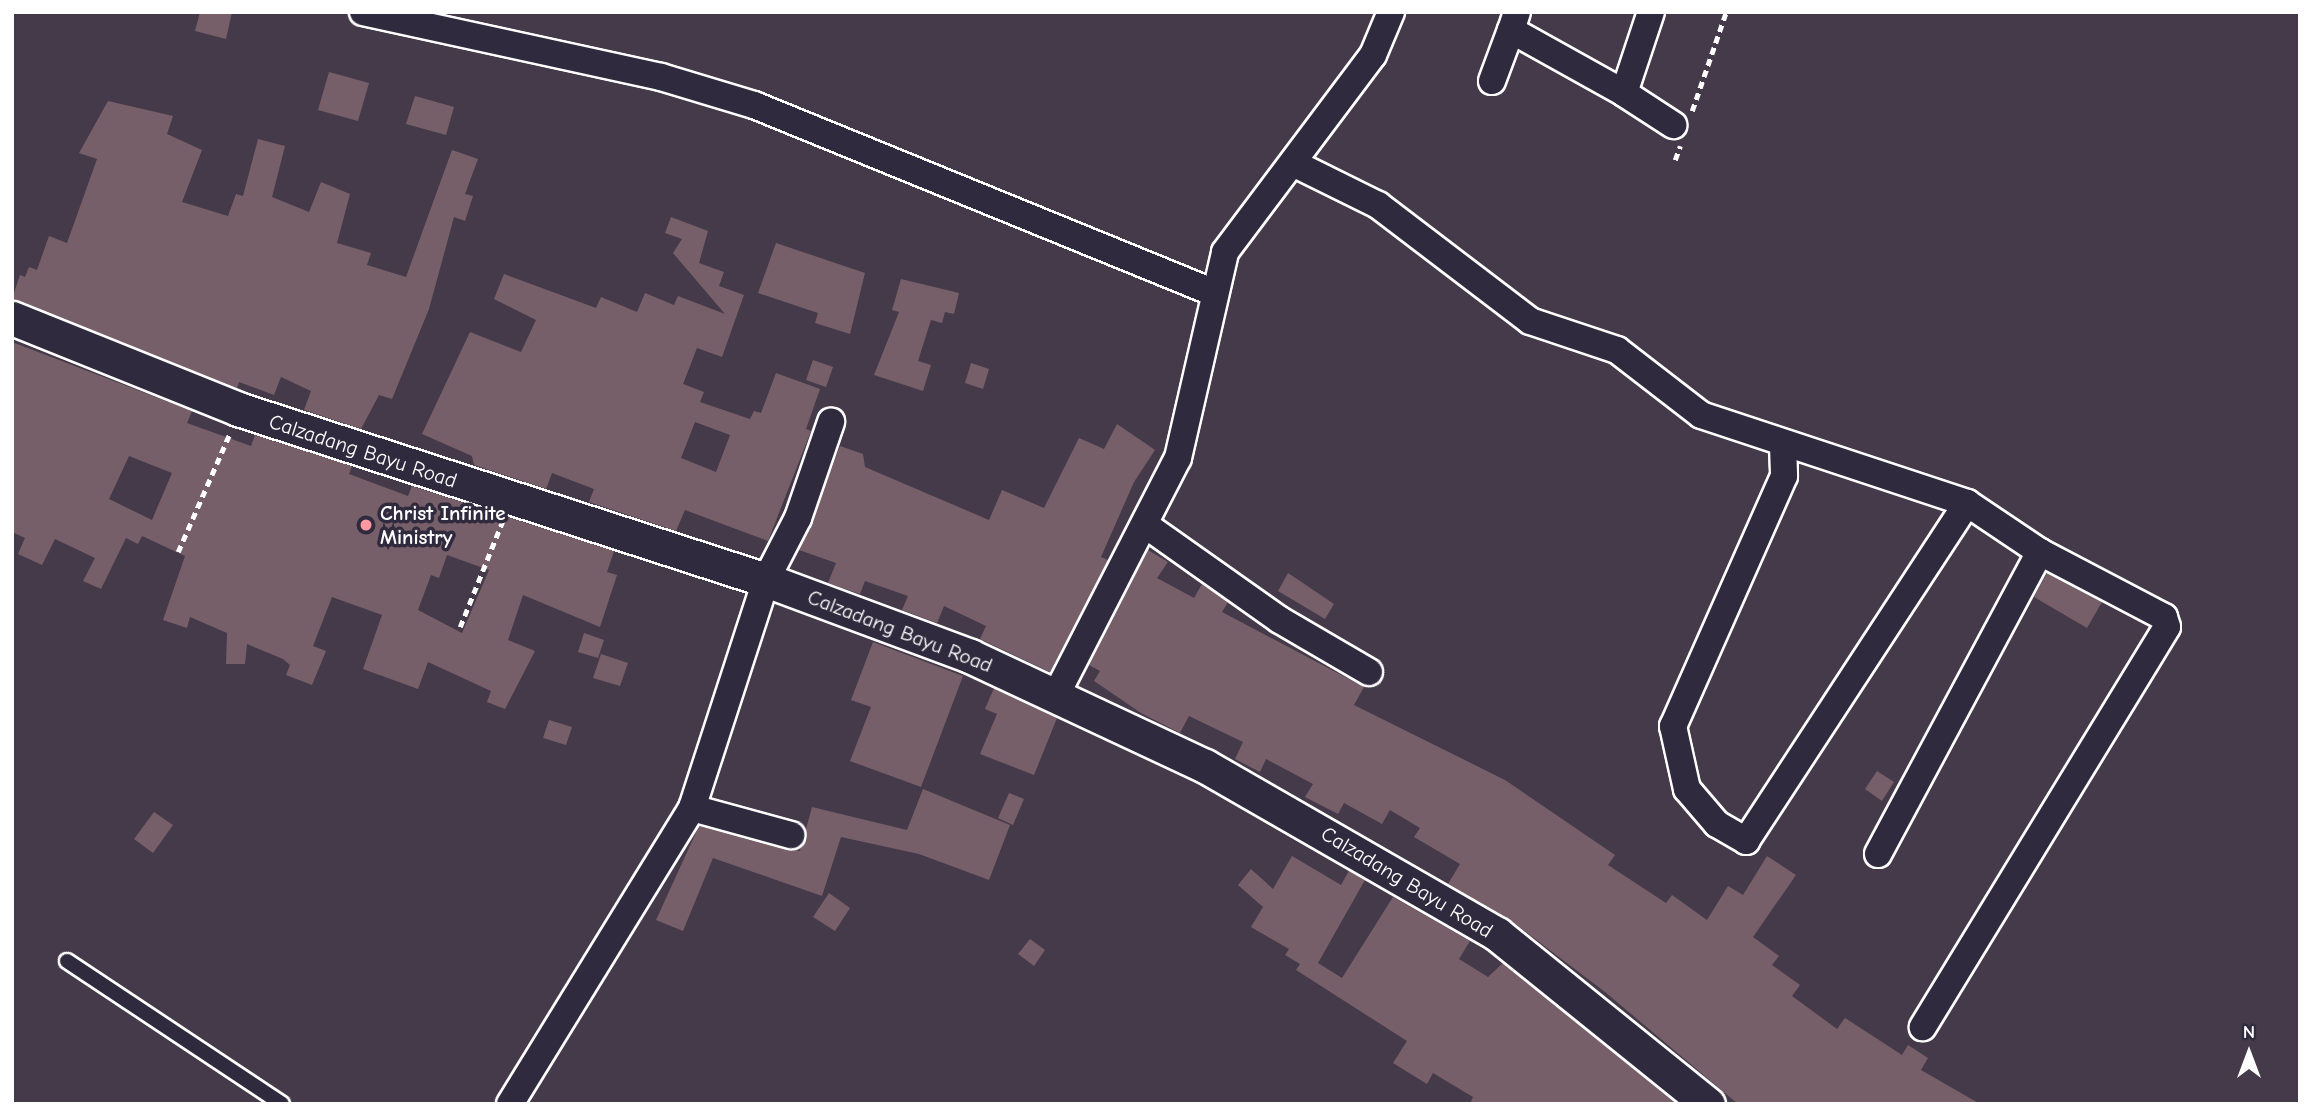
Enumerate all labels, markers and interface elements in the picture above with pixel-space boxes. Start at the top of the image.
street label: Calzadang Bayu Road [266,409,460,493]
place label: Christ Infinite Ministry [380,500,506,550]
marker: Christ Infinite Ministry [358,517,374,533]
street label: Calzadang Bayu Road [804,584,996,678]
street label: Calzadang Bayu Road [1317,821,1497,943]
north arrow [2214,1018,2284,1088]
text: N [2243,1021,2255,1043]

